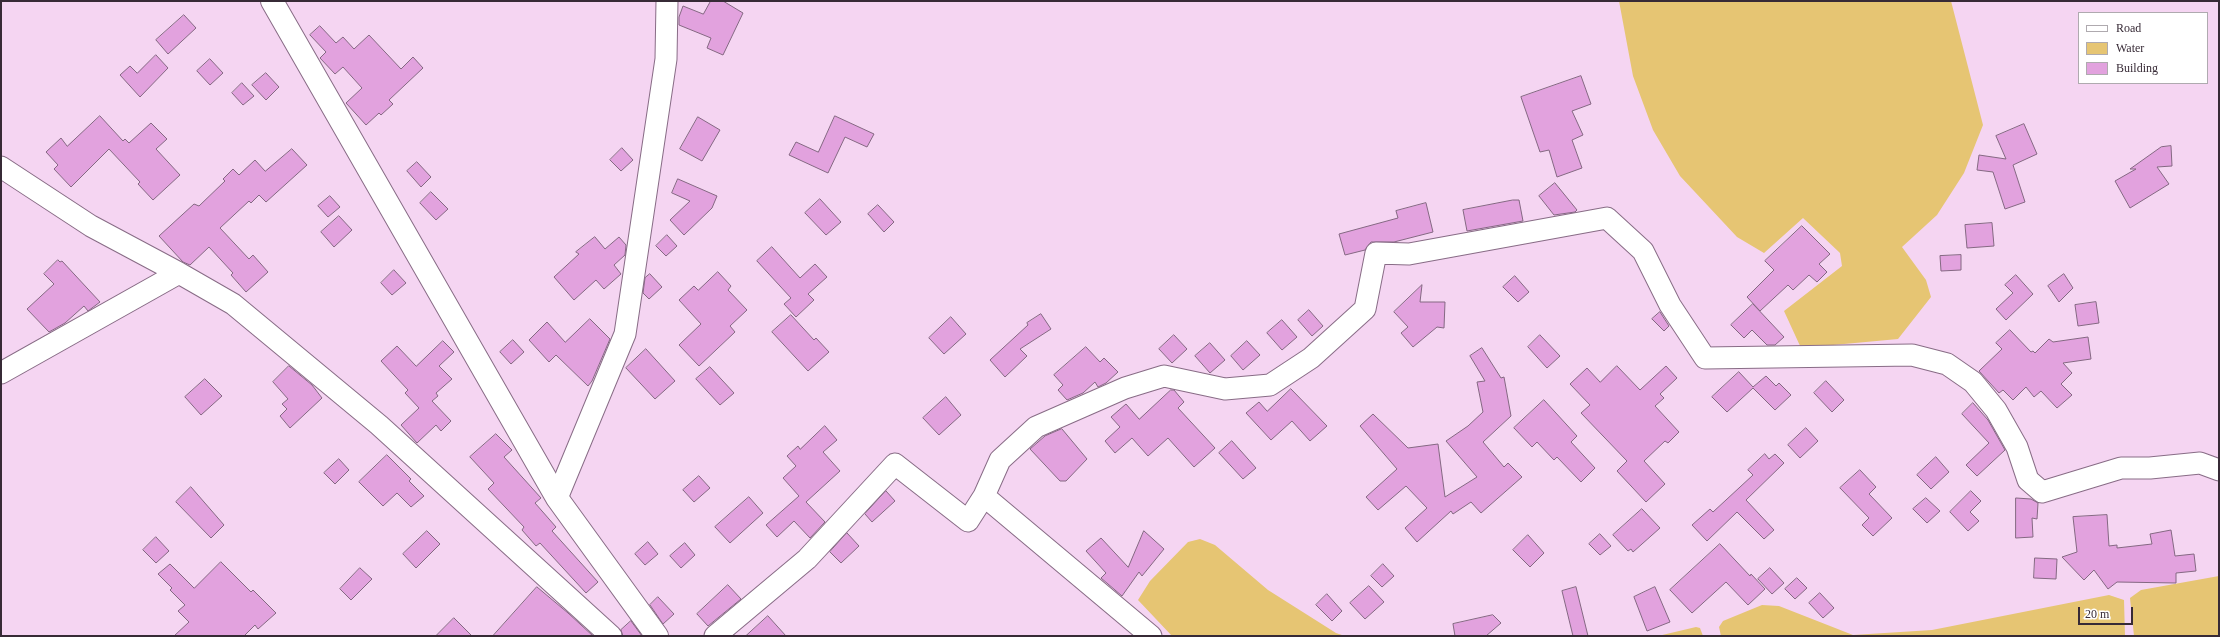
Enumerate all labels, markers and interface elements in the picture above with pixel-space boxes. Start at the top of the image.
legend [2078,12,2208,84]
text: Road [2116,21,2141,35]
text: Water [2116,41,2144,55]
text: Building [2116,61,2158,75]
scale bar [2080,599,2135,625]
text: 20 m [2085,607,2109,621]

